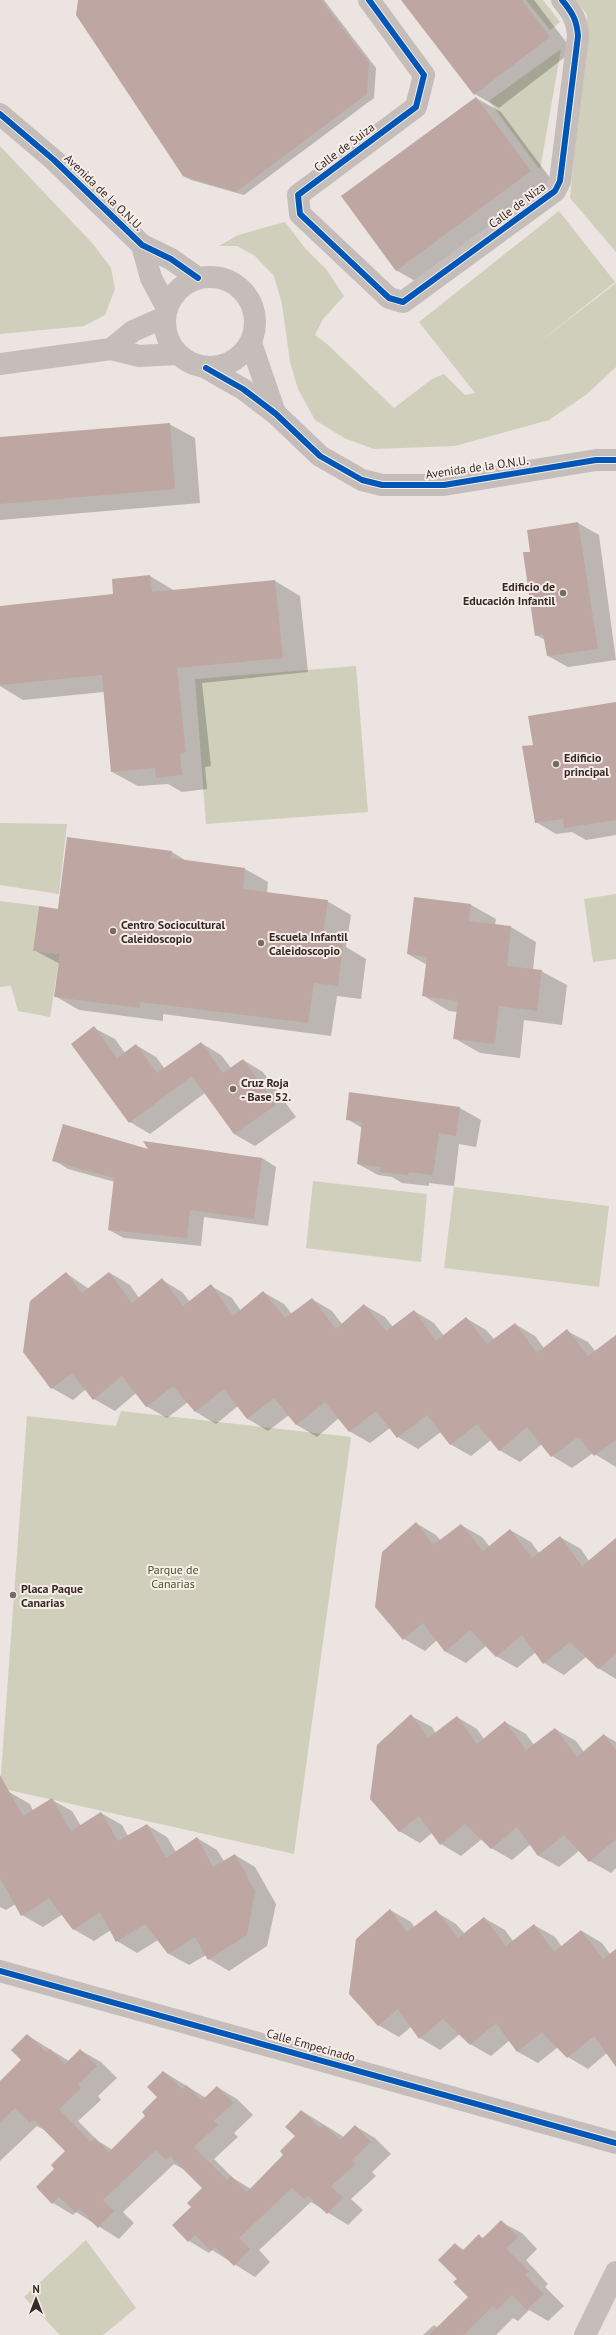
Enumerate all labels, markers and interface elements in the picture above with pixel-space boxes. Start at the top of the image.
street label: Calle de Suiza [311,119,377,175]
street label: Avenida de la O.N.U. [62,151,146,233]
street label: Calle de Niza [486,179,548,231]
street label: Avenida de la O.N.U. [425,452,529,482]
place label: Edificio de Educación Infantil [463,579,555,608]
marker: Edificio de Educación Infantil [558,588,568,598]
place label: Edificio principal [564,750,609,779]
marker: Edificio principal [551,759,561,769]
place label: Centro Sociocultural Caleidoscopio [121,917,225,946]
marker: Centro Sociocultural Caleidoscopio [108,926,118,936]
place label: Escuela Infantil Caleidoscopio [269,929,348,958]
marker: Escuela Infantil Caleidoscopio [256,938,266,948]
place label: Cruz Roja - Base 52. [241,1075,291,1104]
marker: Cruz Roja - Base 52. [228,1084,238,1094]
park label: Parque de Canarias [147,1562,199,1591]
place label: Placa Paque Canarias [21,1581,83,1610]
marker: Placa Paque Canarias [8,1590,18,1600]
street label: Calle Empecinado [265,2025,357,2065]
north arrow [16,2279,56,2319]
text: N [32,2282,40,2296]

